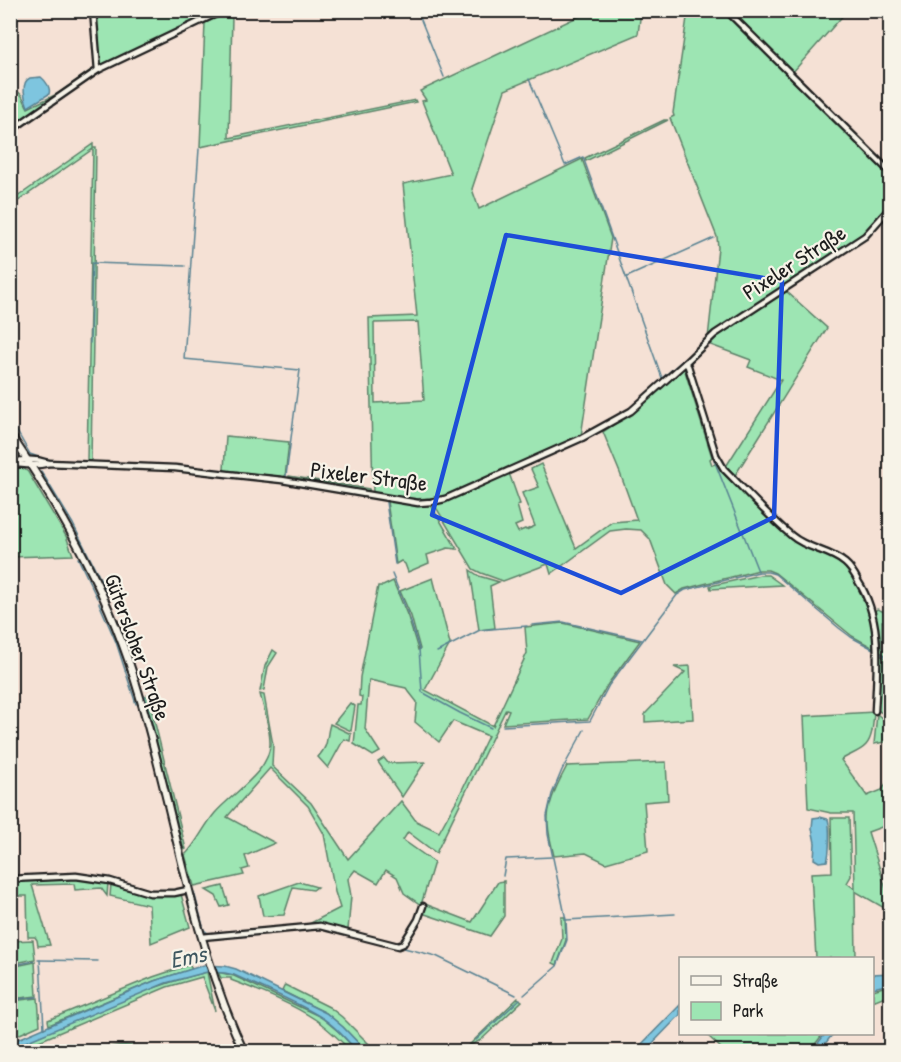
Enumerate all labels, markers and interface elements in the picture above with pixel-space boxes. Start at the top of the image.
street label: Pixeler Straße [737,217,852,307]
street label: Pixeler Straße [309,454,429,498]
street label: Gütersloher Straße [98,569,179,725]
water label: Ems [167,936,211,975]
legend [679,957,874,1035]
text: Straße [733,968,778,993]
text: Park [733,998,764,1023]

